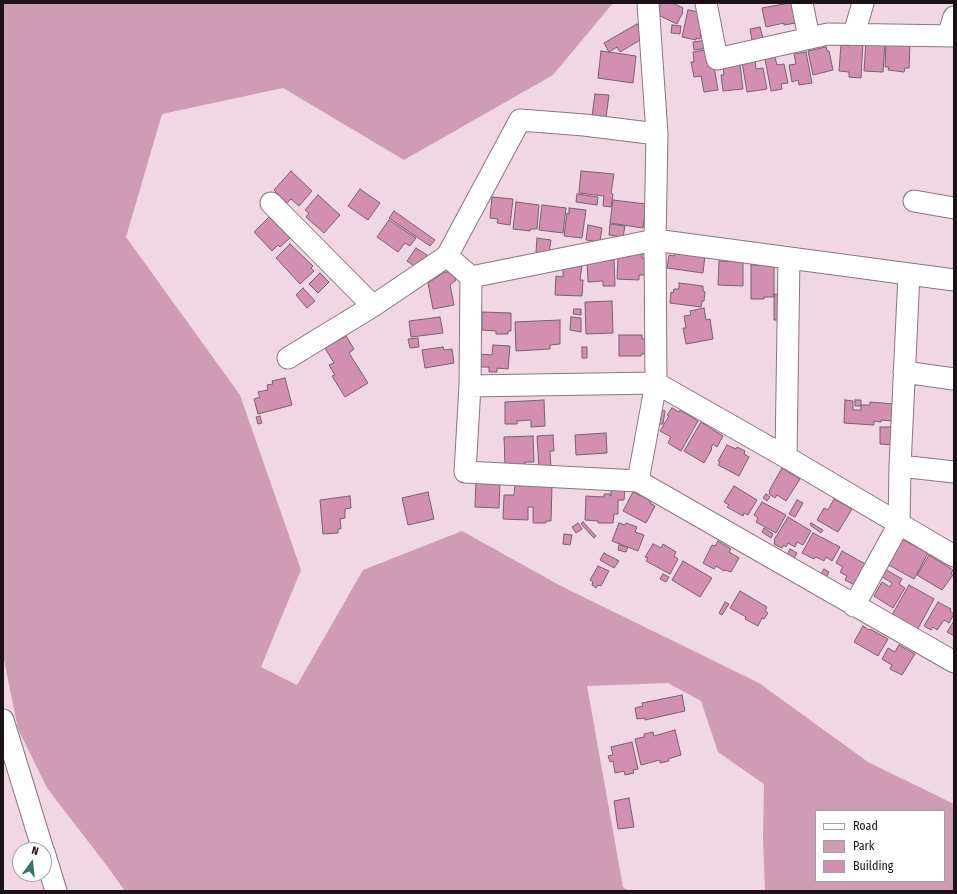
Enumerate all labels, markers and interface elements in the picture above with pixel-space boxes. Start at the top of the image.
legend [815,810,945,882]
text: Road [853,819,878,833]
text: Park [853,839,874,853]
north arrow [12,842,52,882]
text: N [30,844,40,858]
text: Building [853,859,893,873]

